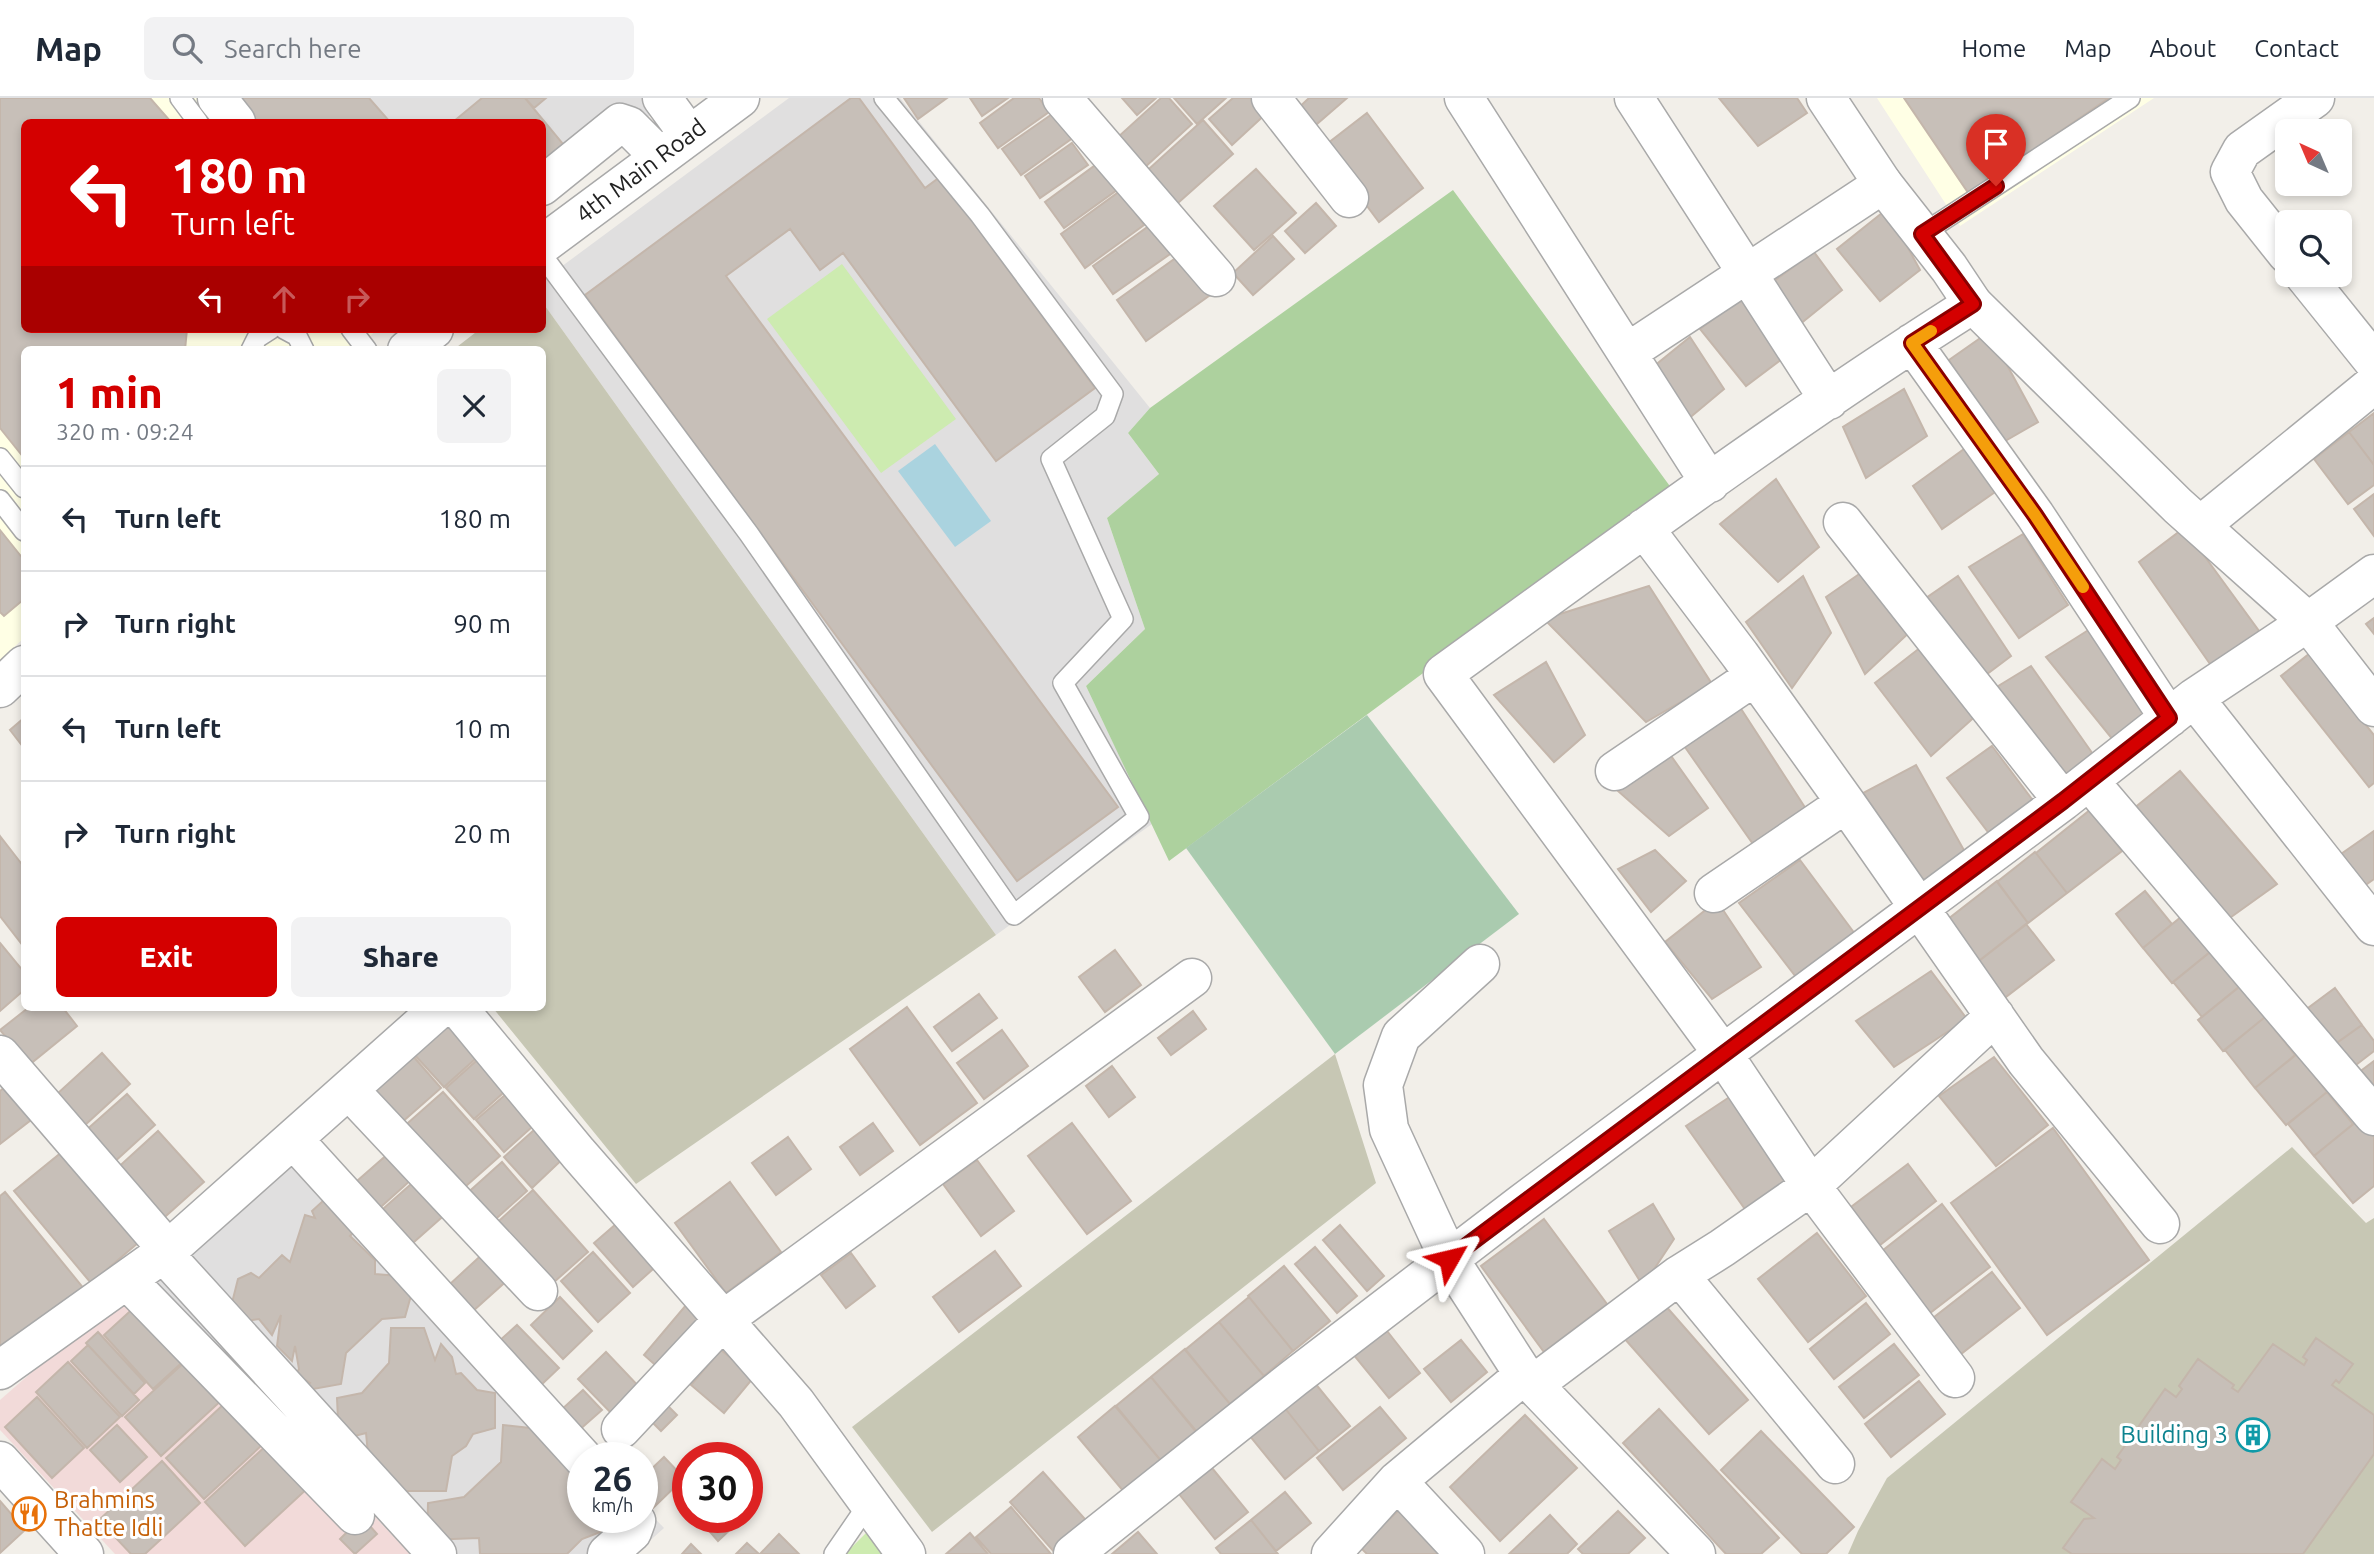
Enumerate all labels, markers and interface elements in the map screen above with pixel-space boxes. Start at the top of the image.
search box [144,17,634,80]
icon: search [168,29,206,67]
text: Map [35,30,102,67]
text: Search here [224,34,362,63]
text: Home [1961,35,2026,62]
text: Map [2064,35,2111,62]
text: About [2149,35,2216,62]
text: Contact [2254,35,2339,62]
street label: 4th Main Road [570,113,711,228]
pin [1966,114,2026,186]
north arrow [2275,119,2352,196]
map controls [2275,119,2352,287]
icon: arrive [1977,125,2015,163]
icon: left [56,147,147,238]
text: 180 m [171,147,308,202]
text: Turn left [171,205,295,241]
button: search [2275,210,2352,287]
icon: left [192,280,230,318]
icon: ahead [265,280,303,318]
icon: right [338,280,376,318]
text: 1 min [56,369,163,416]
button: close [437,369,511,443]
text: 320 m · 09:24 [56,419,194,444]
icon: left [56,500,94,538]
text: Turn left [115,504,221,533]
text: 180 m [439,504,511,533]
icon: right [56,605,94,643]
text: Turn right [115,609,236,638]
text: 90 m [453,609,511,638]
icon: left [56,710,94,748]
text: Turn left [115,714,221,743]
text: 10 m [453,714,511,743]
icon: right [56,815,94,853]
text: Turn right [115,819,236,848]
text: 20 m [453,819,511,848]
button: Exit [56,917,277,997]
button: Share [291,917,511,997]
position arrow [1412,1222,1486,1296]
building icon: Building 3 [2234,1416,2272,1454]
place label: Building 3 [2121,1421,2228,1448]
speed limit sign: 30 [672,1442,763,1533]
text: 26 [593,1458,632,1498]
place label: Brahmins Thatte Idli [54,1486,163,1541]
restaurant icon: Brahmins Thatte Idli [10,1495,48,1533]
text: km/h [592,1495,633,1515]

